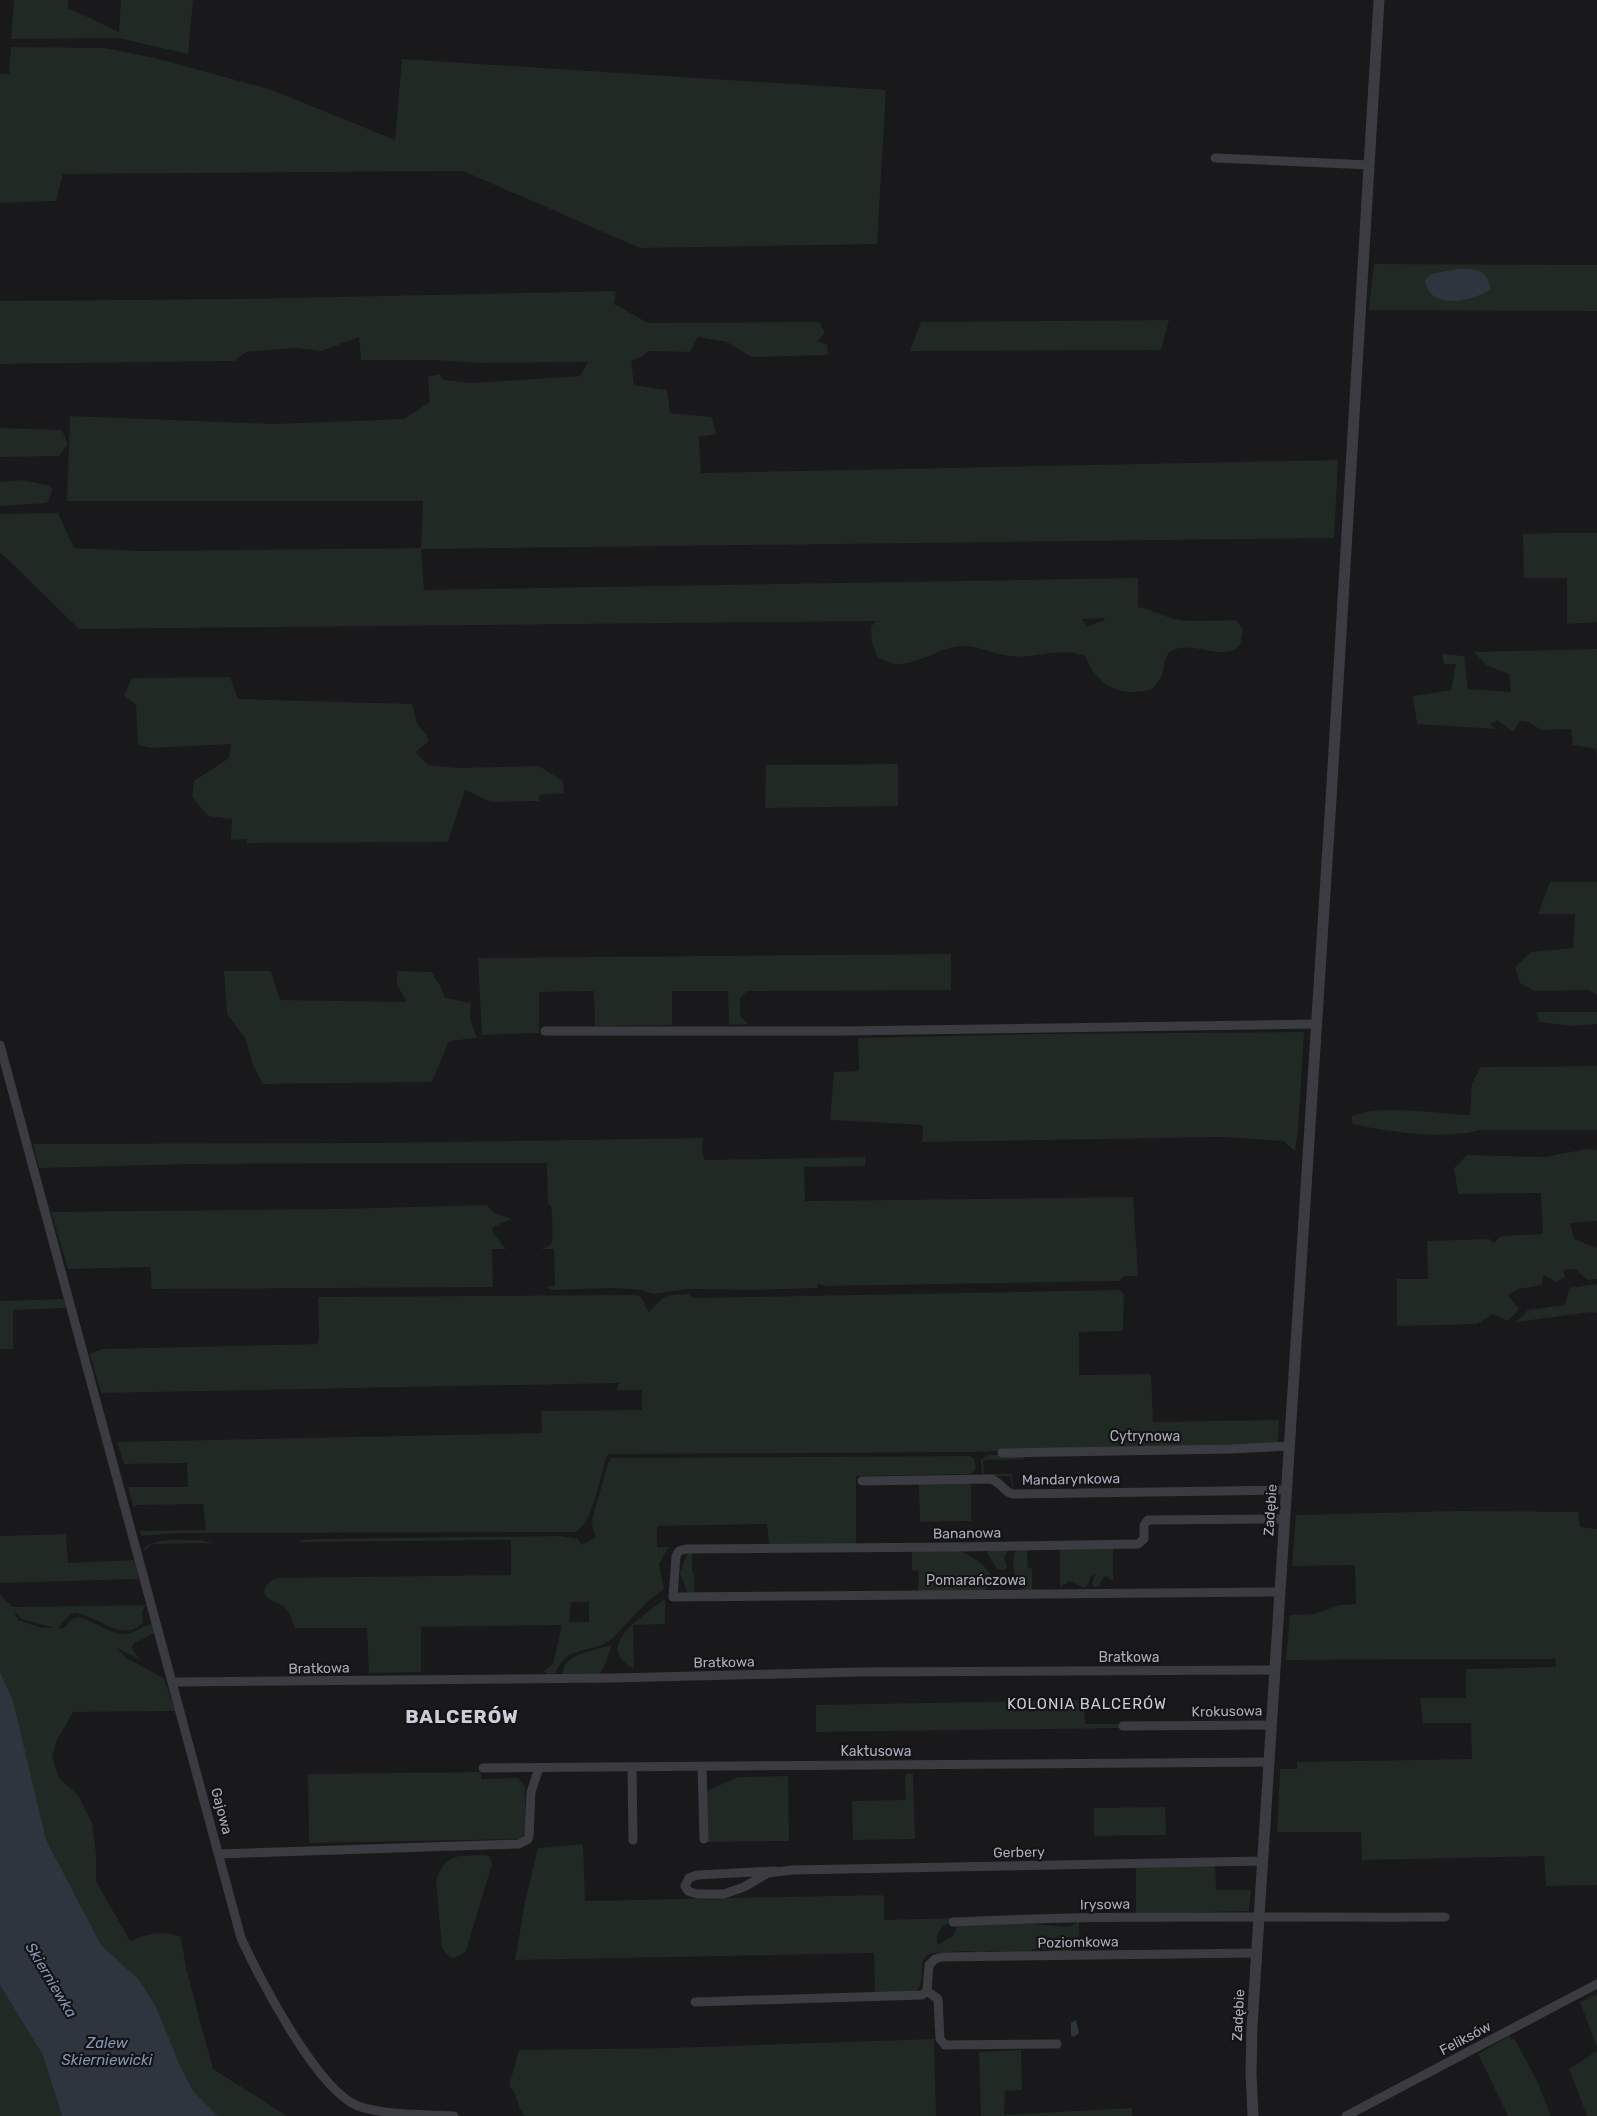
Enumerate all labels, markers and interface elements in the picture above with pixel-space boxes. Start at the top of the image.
street label: Cytrynowa [1110,1428,1180,1445]
street label: Mandarynkowa [1022,1470,1120,1489]
street label: Zadębie [1260,1483,1281,1537]
street label: Bananowa [933,1524,1001,1543]
street label: Pomarańczowa [926,1572,1026,1589]
street label: Bratkowa [1098,1649,1160,1666]
street label: Bratkowa [693,1653,755,1672]
street label: Bratkowa [288,1659,350,1678]
district label: KOLONIA BALCERÓW [1007,1695,1167,1713]
street label: Krokusowa [1191,1702,1263,1721]
district label: BALCERÓW [405,1705,519,1728]
street label: Kaktusowa [841,1743,911,1760]
street label: Gajowa [207,1786,236,1836]
street label: Gerbery [993,1844,1045,1861]
street label: Irysowa [1080,1896,1130,1913]
street label: Poziomkowa [1037,1933,1119,1952]
water label: Skierniewka [22,1939,81,2021]
street label: Zadębie [1229,1989,1248,2041]
street label: Feliksów [1437,2018,1494,2059]
water label: Zalew Skierniewicki [61,2034,153,2069]

